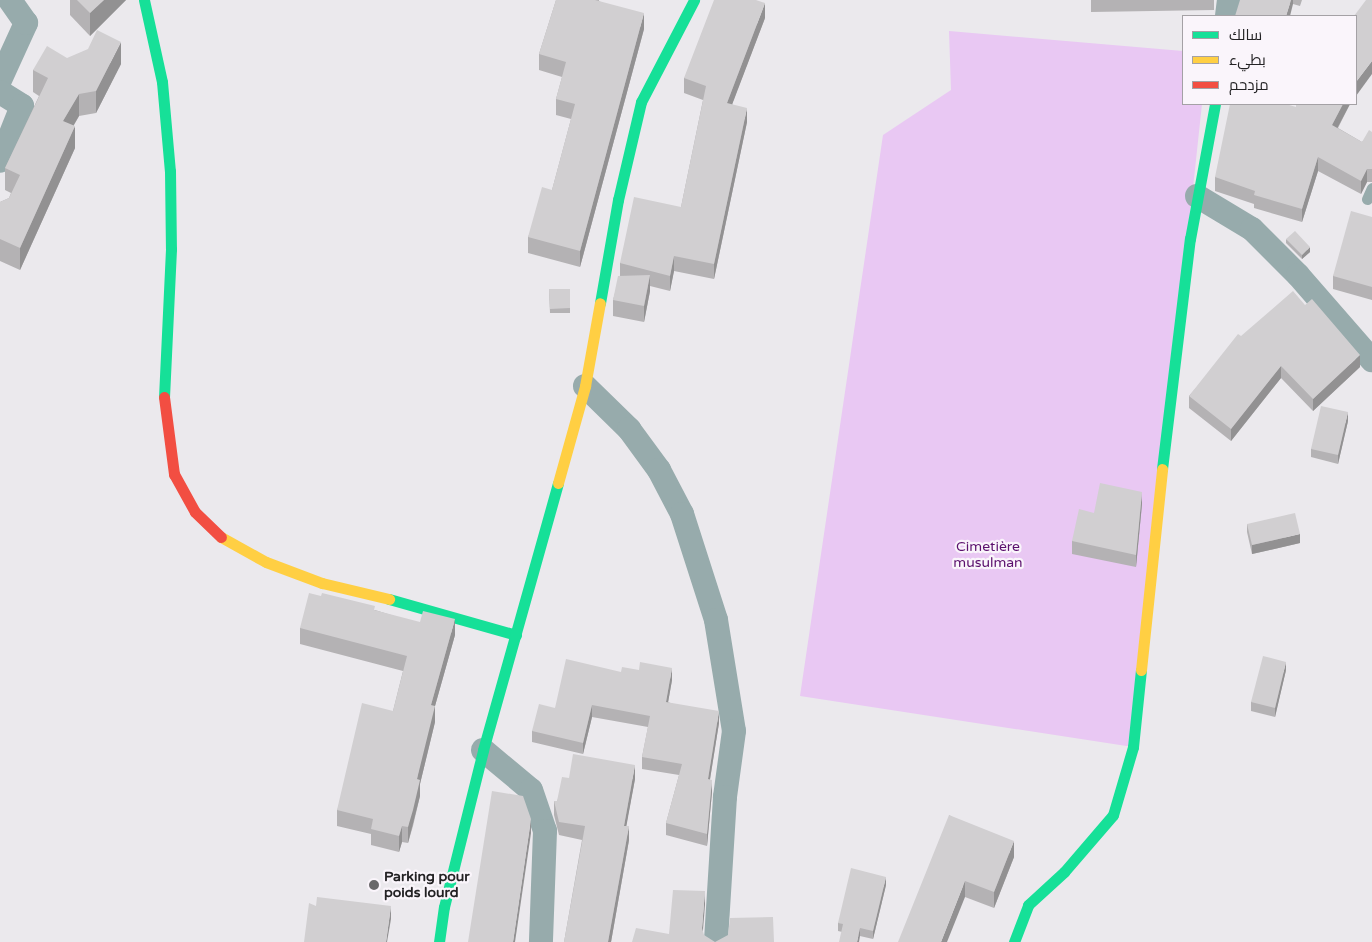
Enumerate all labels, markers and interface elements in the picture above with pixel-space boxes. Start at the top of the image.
legend [1182,15,1357,105]
text: سالك [1229,26,1262,44]
text: بطيء [1229,51,1266,69]
text: مزدحم [1229,76,1269,94]
park label: Cimetière musulman [953,539,1023,572]
place label: Parking pour poids lourd [384,869,470,902]
marker: Parking pour poids lourd [368,879,380,891]

